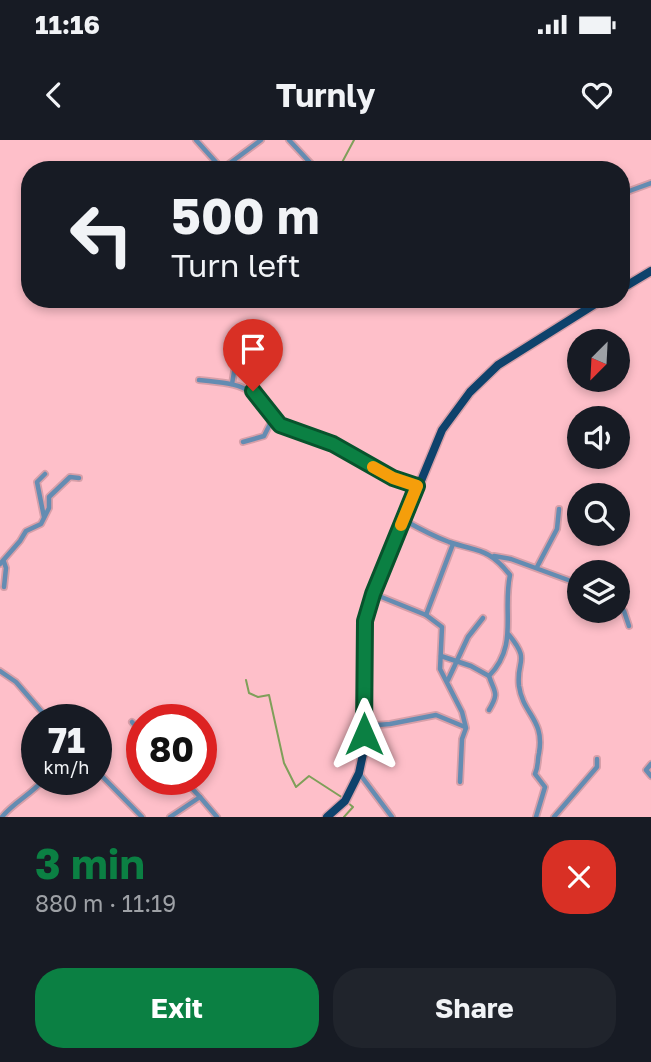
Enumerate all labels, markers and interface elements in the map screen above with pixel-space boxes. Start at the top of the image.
text: 11:16 [35,9,100,40]
icon: back [35,76,73,114]
text: Turnly [276,76,375,114]
icon: heart [578,76,616,114]
text: 500 m [171,186,320,245]
icon: left [56,189,147,280]
text: Turn left [171,246,300,284]
pin [223,319,283,391]
north arrow [567,329,630,392]
map controls [567,329,630,623]
icon: arrive [234,330,272,368]
button: sound [567,406,630,469]
button: search [567,483,630,546]
button: layers [567,560,630,623]
position arrow [327,697,401,771]
speed limit sign: 80 [126,704,217,795]
text: 71 [48,719,85,761]
text: km/h [44,756,89,778]
text: 3 min [35,838,145,888]
button: close [542,840,616,914]
text: 880 m · 11:19 [35,889,176,917]
button: Exit [35,968,319,1048]
button: Share [333,968,616,1048]

